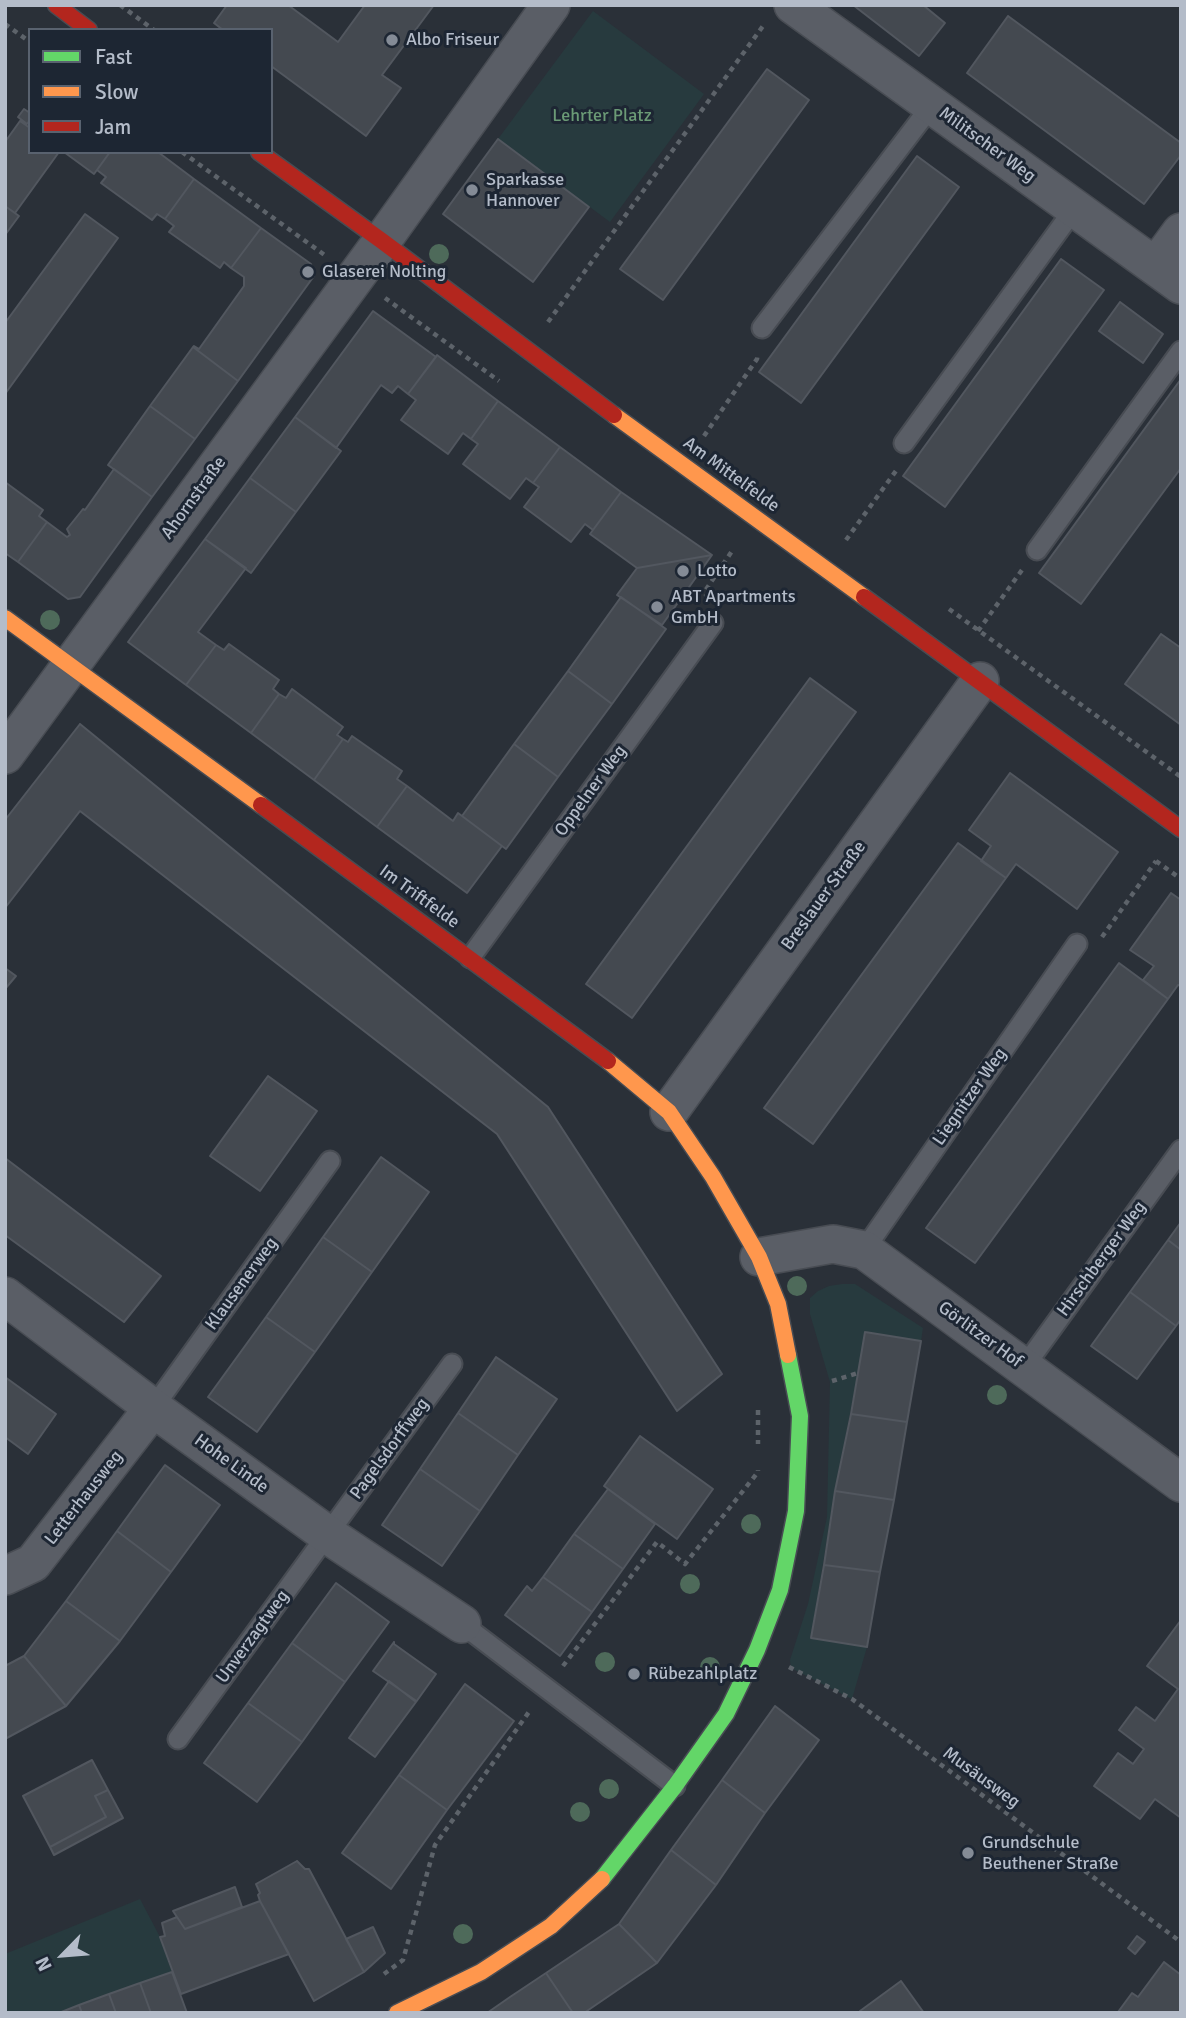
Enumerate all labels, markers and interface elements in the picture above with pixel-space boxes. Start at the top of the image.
legend [28,28,273,154]
place label: Albo Friseur [406,29,499,51]
marker: Albo Friseur [384,32,400,48]
text: Fast [95,44,132,70]
text: Slow [95,79,139,105]
street label: Militscher Weg [934,103,1040,187]
park label: Lehrter Platz [552,105,652,127]
text: Jam [95,114,131,140]
place label: Sparkasse Hannover [486,169,564,212]
marker: Sparkasse Hannover [464,182,480,198]
place label: Glaserei Nolting [322,261,446,283]
marker: Glaserei Nolting [300,264,316,280]
street label: Am Mittelfelde [679,433,783,517]
street label: Ahornstraße [157,453,231,543]
place label: Lotto [697,560,737,582]
marker: Lotto [675,563,691,579]
place label: ABT Apartments GmbH [671,586,796,628]
marker: ABT Apartments GmbH [649,599,665,615]
street label: Oppelner Weg [551,741,631,841]
street label: Breslauer Straße [777,837,871,955]
street label: Im Triftfelde [375,861,463,933]
street label: Liegnitzer Weg [928,1044,1012,1150]
street label: Hirschberger Weg [1053,1197,1151,1321]
street label: Klausenerweg [201,1234,283,1334]
street label: Görlitzer Hof [934,1297,1026,1373]
street label: Pagelsdorffweg [346,1394,434,1504]
street label: Hohe Linde [190,1430,272,1498]
street label: Letterhausweg [40,1446,128,1550]
street label: Unverzagtweg [212,1586,294,1688]
place label: Rübezahlplatz [648,1663,757,1685]
marker: Rübezahlplatz [626,1666,642,1682]
street label: Musäusweg [938,1743,1024,1813]
place label: Grundschule Beuthener Straße [982,1832,1118,1874]
marker: Grundschule Beuthener Straße [960,1845,976,1861]
north arrow [28,1920,98,1990]
text: N [30,1953,58,1975]

